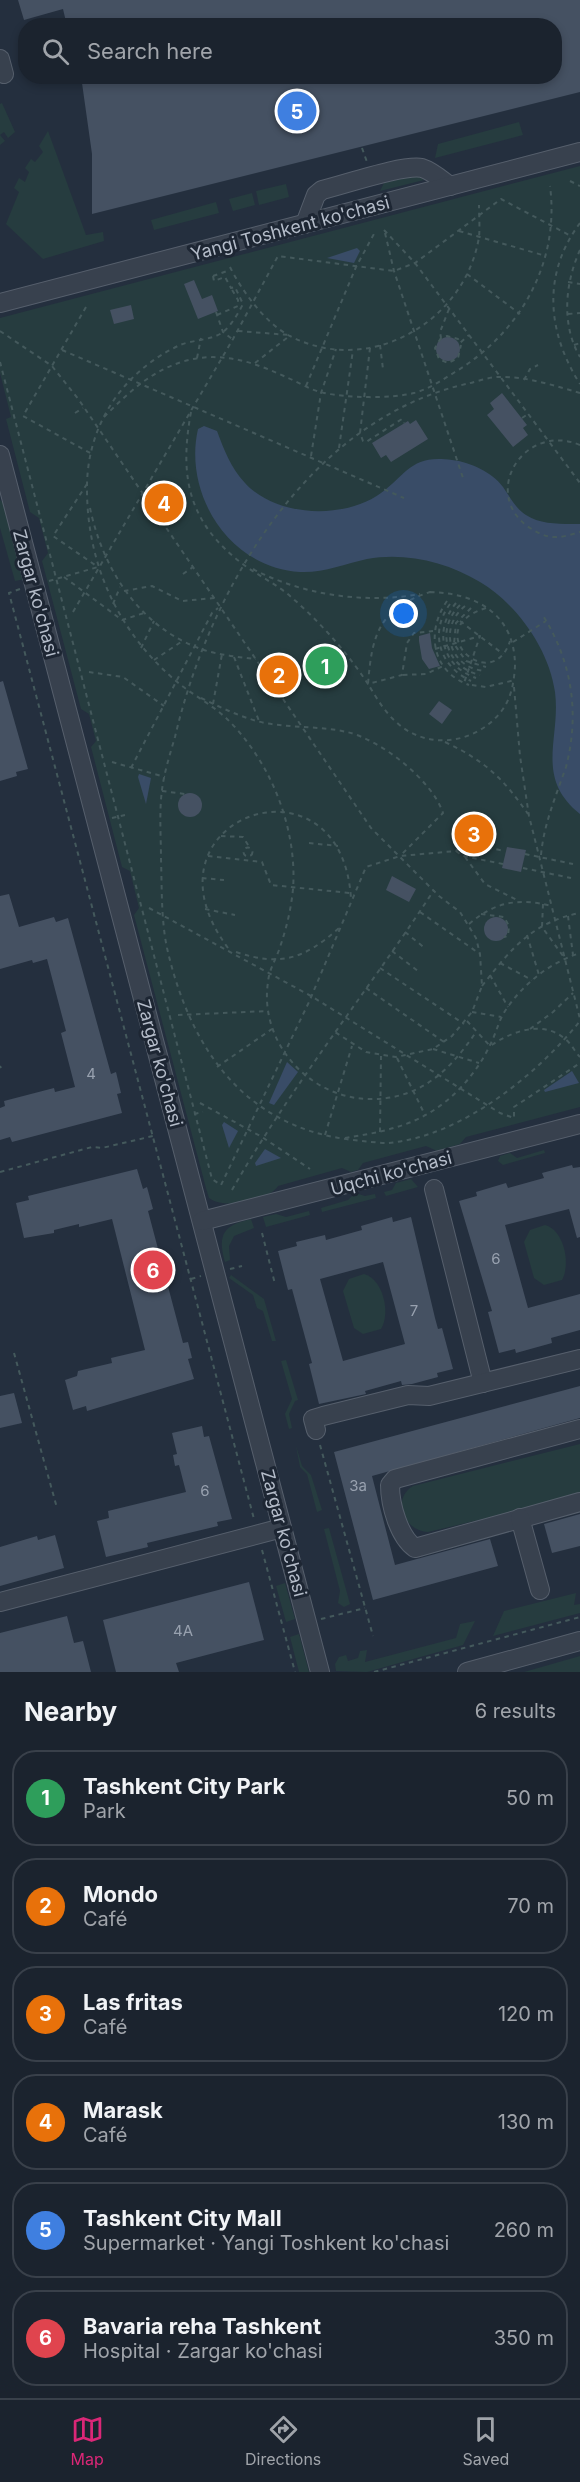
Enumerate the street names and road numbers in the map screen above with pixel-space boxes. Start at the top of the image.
street label: Yangi Toshkent ko'chasi [188,191,392,265]
street label: Zargar ko'chasi [9,527,63,659]
street label: Zargar ko'chasi [133,997,187,1129]
street label: Uqchi ko'chasi [328,1147,454,1199]
street label: Zargar ko'chasi [257,1467,311,1599]

